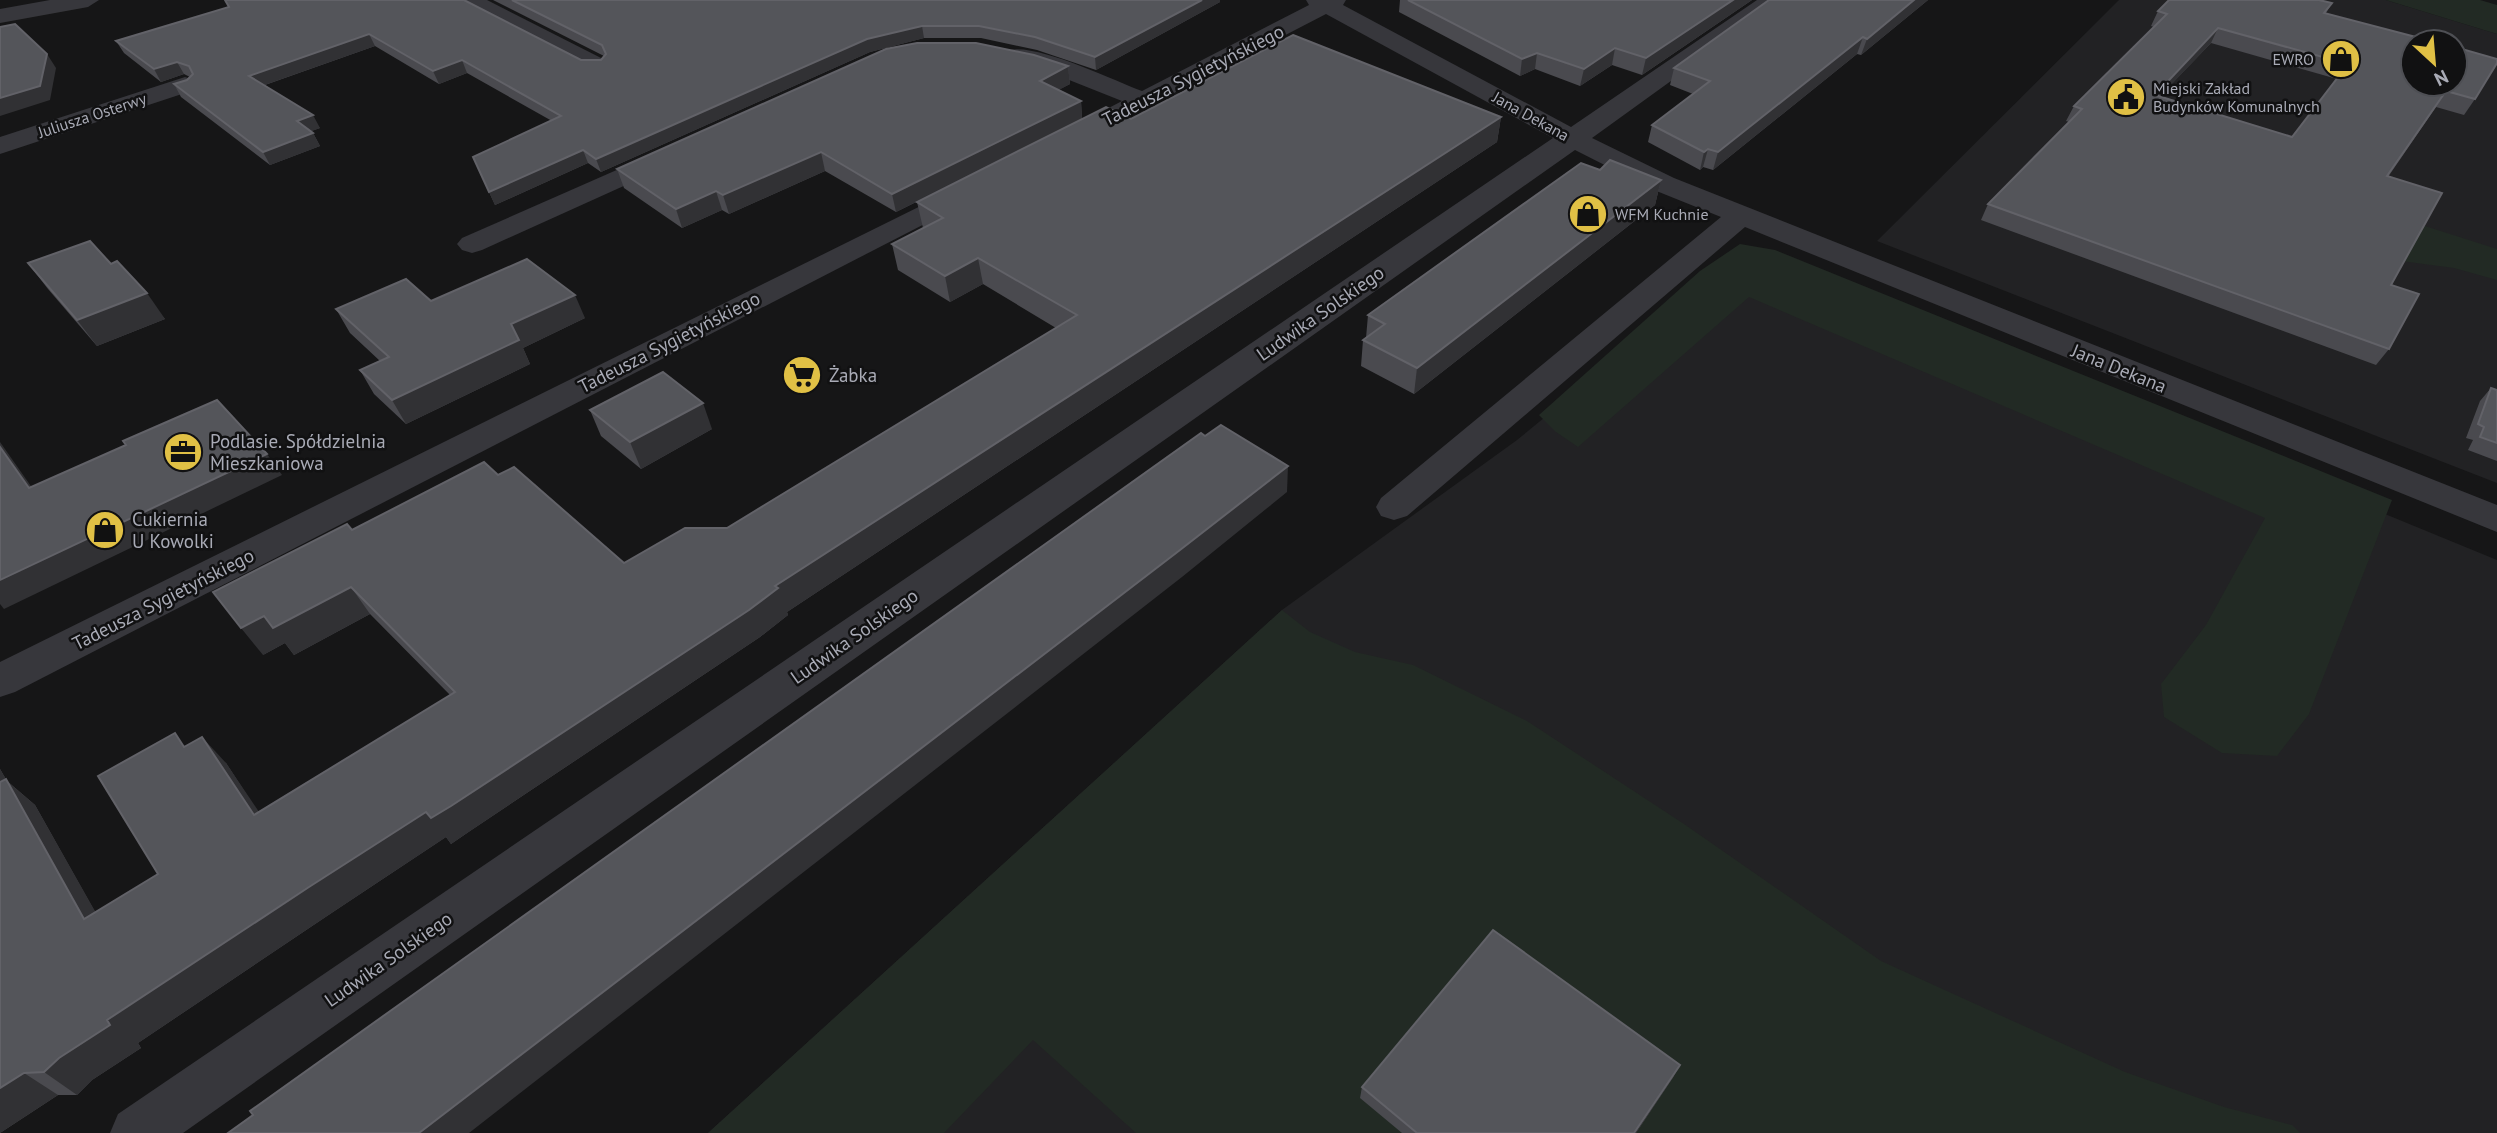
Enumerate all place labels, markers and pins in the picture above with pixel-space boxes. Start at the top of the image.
shop icon: EWRO [2320,38,2362,80]
place label: EWRO [2272,49,2314,69]
public building icon: Miejski Zakład Budynków Komunalnych [2105,76,2147,118]
place label: Miejski Zakład Budynków Komunalnych [2153,78,2320,116]
shop icon: WFM Kuchnie [1567,193,1609,235]
place label: WFM Kuchnie [1615,204,1709,224]
supermarket icon: Żabka [781,354,823,396]
place label: Żabka [829,363,877,387]
place label: Podlasie. Spółdzielnia Mieszkaniowa [210,429,386,475]
office icon: Podlasie. Spółdzielnia Mieszkaniowa [162,431,204,473]
place label: Cukiernia U Kowolki [132,507,214,553]
shop icon: Cukiernia U Kowolki [84,509,126,551]

